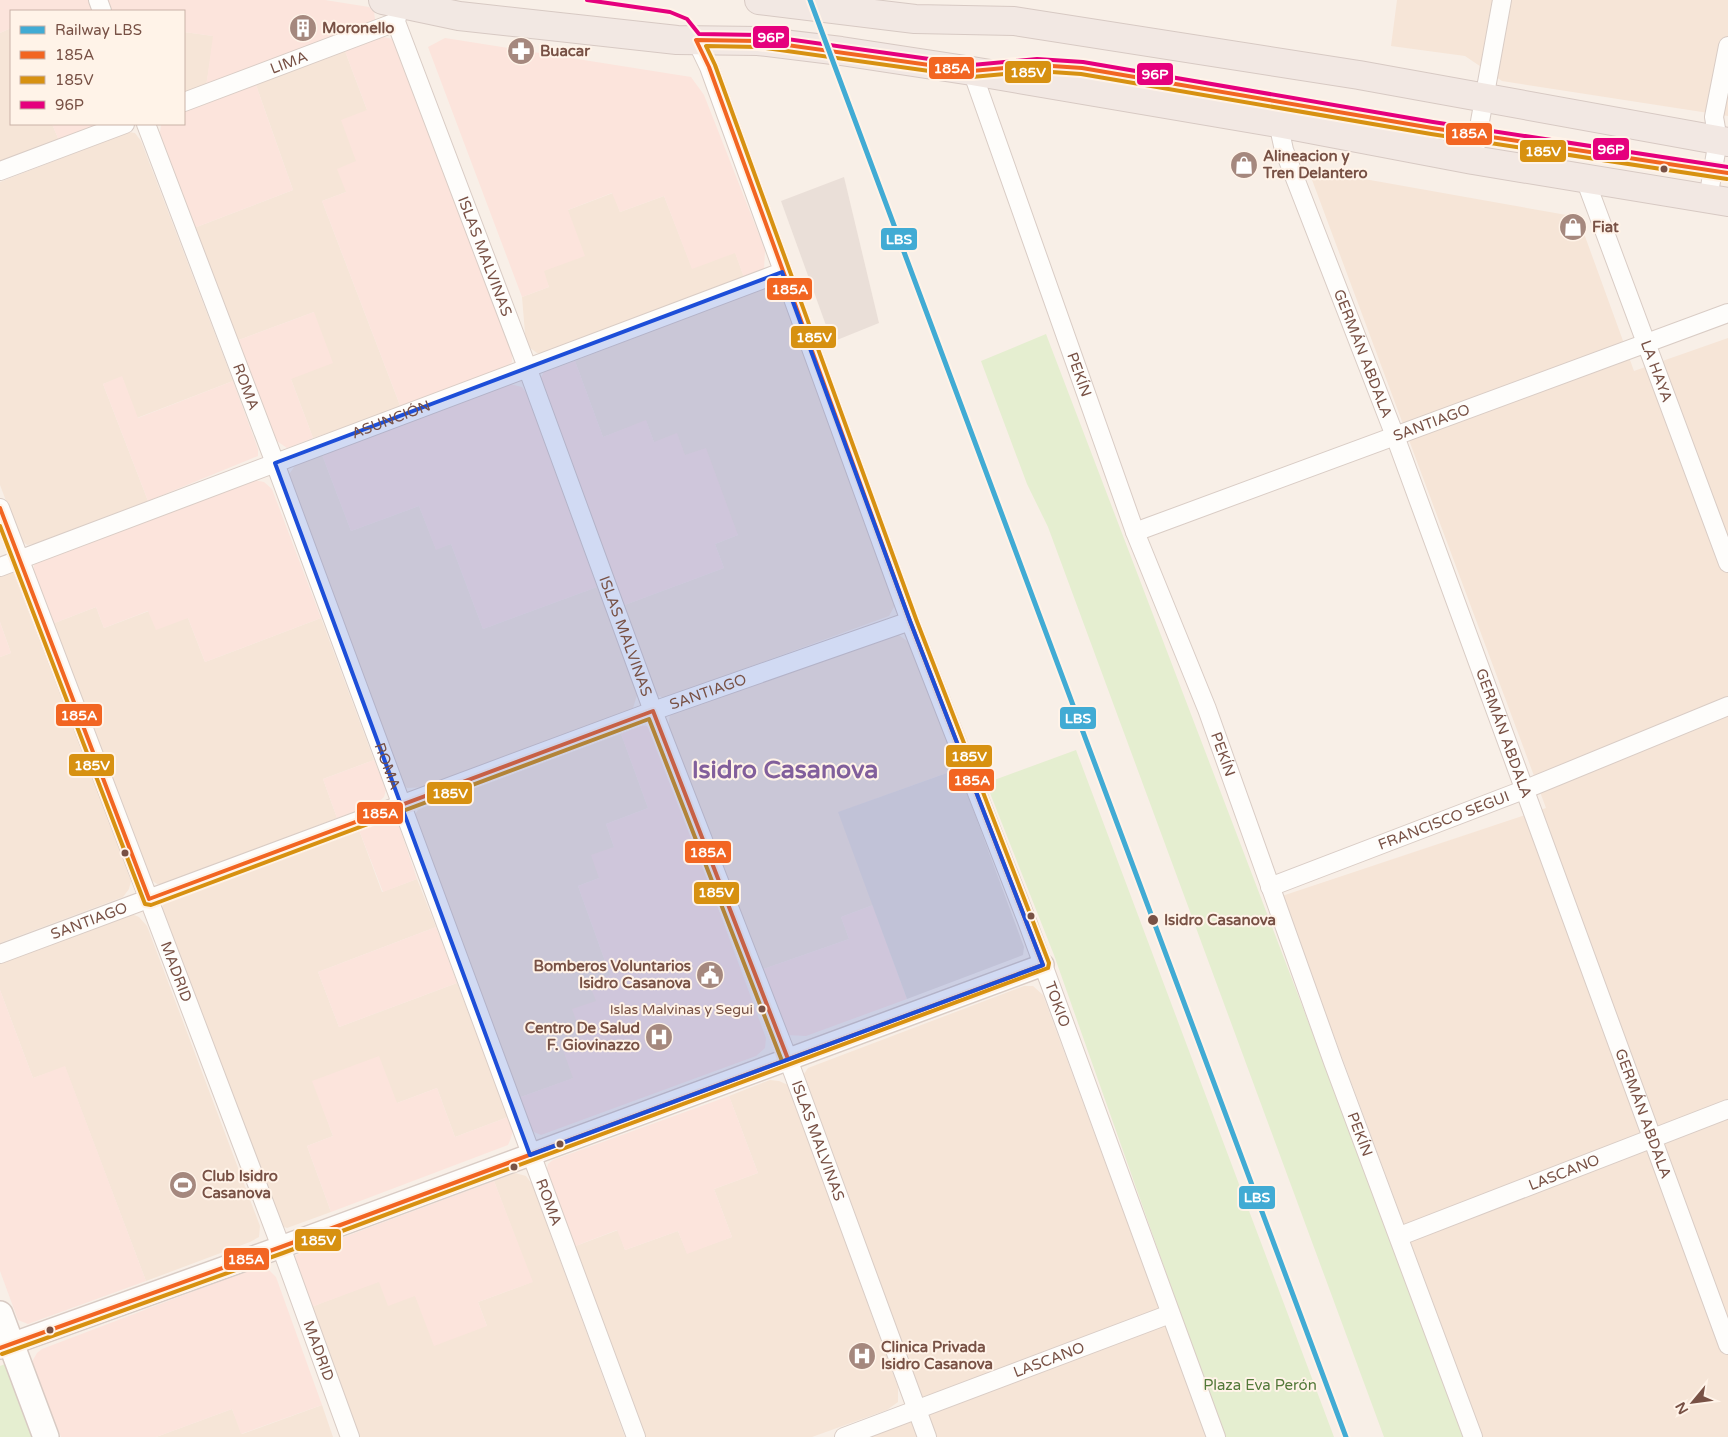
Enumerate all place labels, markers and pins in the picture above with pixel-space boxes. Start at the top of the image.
building icon: Moronello [288,13,318,43]
place label: Moronello [322,19,394,37]
pharmacy icon: Buacar [506,36,536,66]
place label: Buacar [540,42,590,60]
place label: Alineacion y Tren Delantero [1262,147,1368,182]
shop icon: Alineacion y Tren Delantero [1229,150,1259,180]
unlabelled marker [1659,164,1669,174]
shop icon: Fiat [1558,212,1588,242]
place label: Fiat [1592,218,1619,236]
unlabelled marker [120,848,130,858]
unlabelled marker [1026,911,1036,921]
place label: Isidro Casanova [1164,911,1276,929]
marker: Isidro Casanova [1146,913,1160,927]
place label: Bomberos Voluntarios Isidro Casanova [534,957,691,992]
public building icon: Bomberos Voluntarios Isidro Casanova [695,960,725,990]
place label: Islas Malvinas y Segui [610,1001,753,1018]
marker: Islas Malvinas y Segui [757,1004,767,1014]
place label: Centro De Salud F. Giovinazzo [525,1019,640,1054]
hospital icon: Centro De Salud F. Giovinazzo [644,1022,674,1052]
unlabelled marker [555,1139,565,1149]
unlabelled marker [509,1162,519,1172]
place label: Club Isidro Casanova [202,1167,278,1202]
sports icon: Club Isidro Casanova [168,1170,198,1200]
unlabelled marker [45,1325,55,1335]
place label: Clinica Privada Isidro Casanova [881,1338,993,1373]
hospital icon: Clinica Privada Isidro Casanova [847,1341,877,1371]

